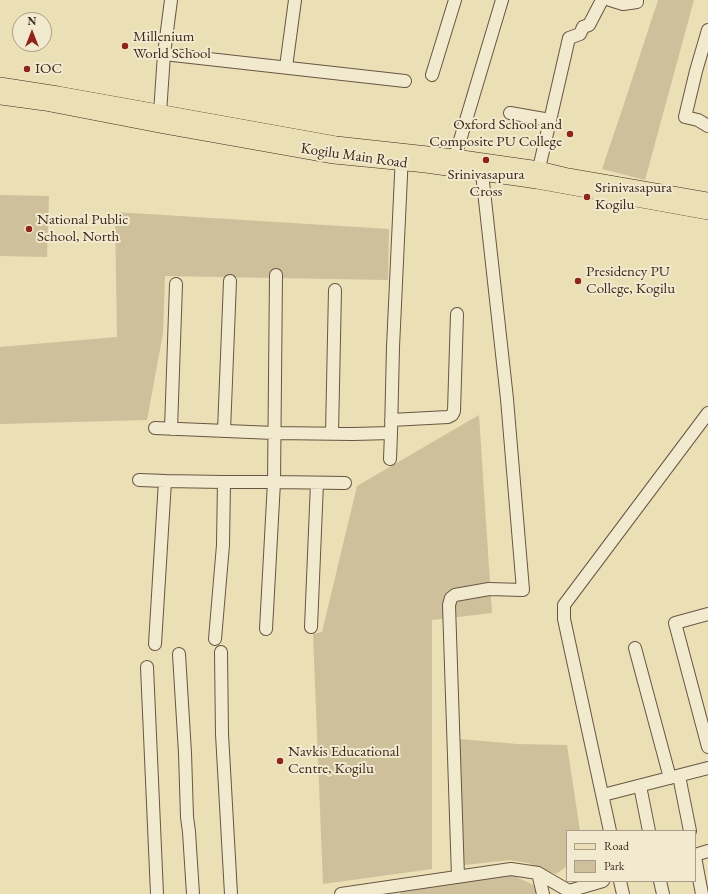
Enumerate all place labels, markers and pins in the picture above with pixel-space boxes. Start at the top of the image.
place label: Millenium World School [133,28,211,63]
marker: Millenium World School [120,41,130,51]
place label: IOC [35,60,62,78]
marker: IOC [22,64,32,74]
place label: Oxford School and Composite PU College [429,116,562,151]
marker: Oxford School and Composite PU College [565,129,575,139]
marker: Srinivasapura Cross [481,155,491,165]
place label: Srinivasapura Cross [447,166,525,201]
place label: Srinivasapura Kogilu [595,179,672,214]
marker: Srinivasapura Kogilu [582,192,592,202]
place label: National Public School, North [37,211,128,246]
marker: National Public School, North [24,224,34,234]
place label: Presidency PU College, Kogilu [586,263,675,298]
marker: Presidency PU College, Kogilu [573,276,583,286]
place label: Navkis Educational Centre, Kogilu [288,743,399,778]
marker: Navkis Educational Centre, Kogilu [275,756,285,766]

